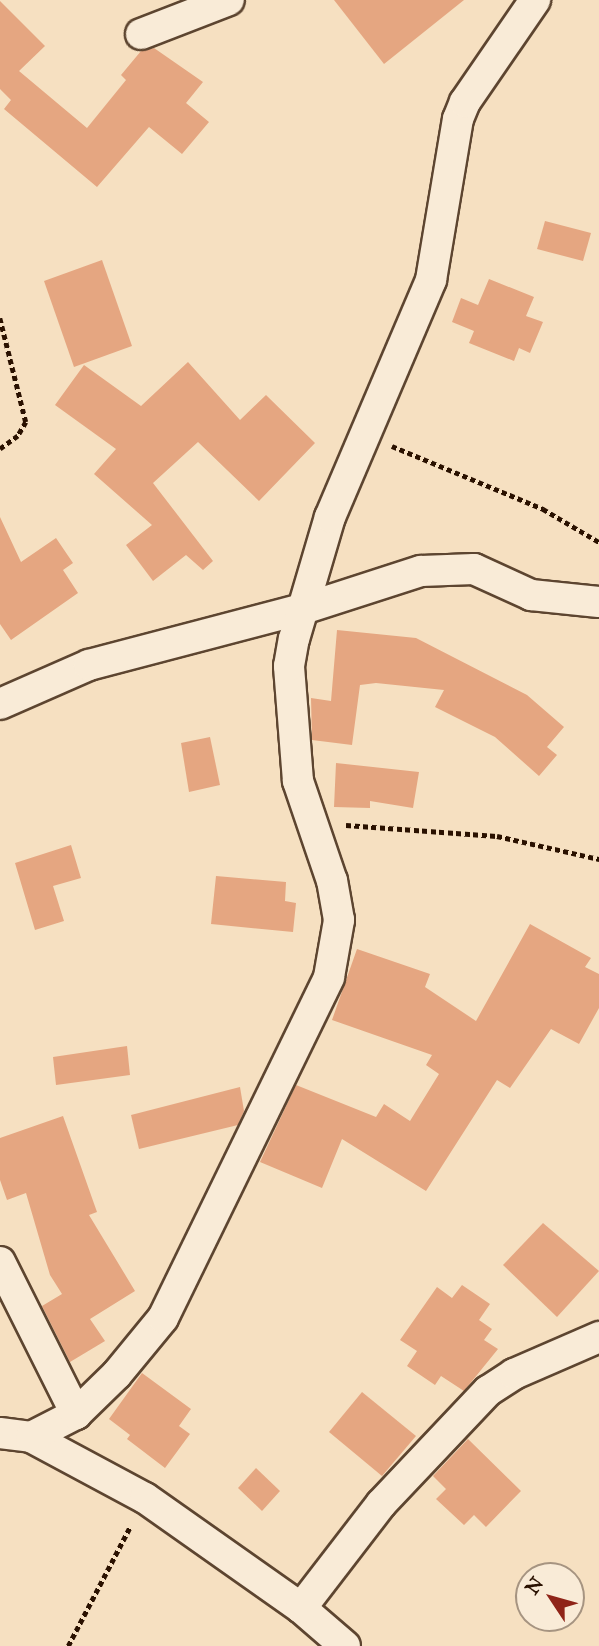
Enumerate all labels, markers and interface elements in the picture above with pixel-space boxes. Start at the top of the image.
north arrow [515,1562,585,1632]
text: N [520,1572,548,1599]

